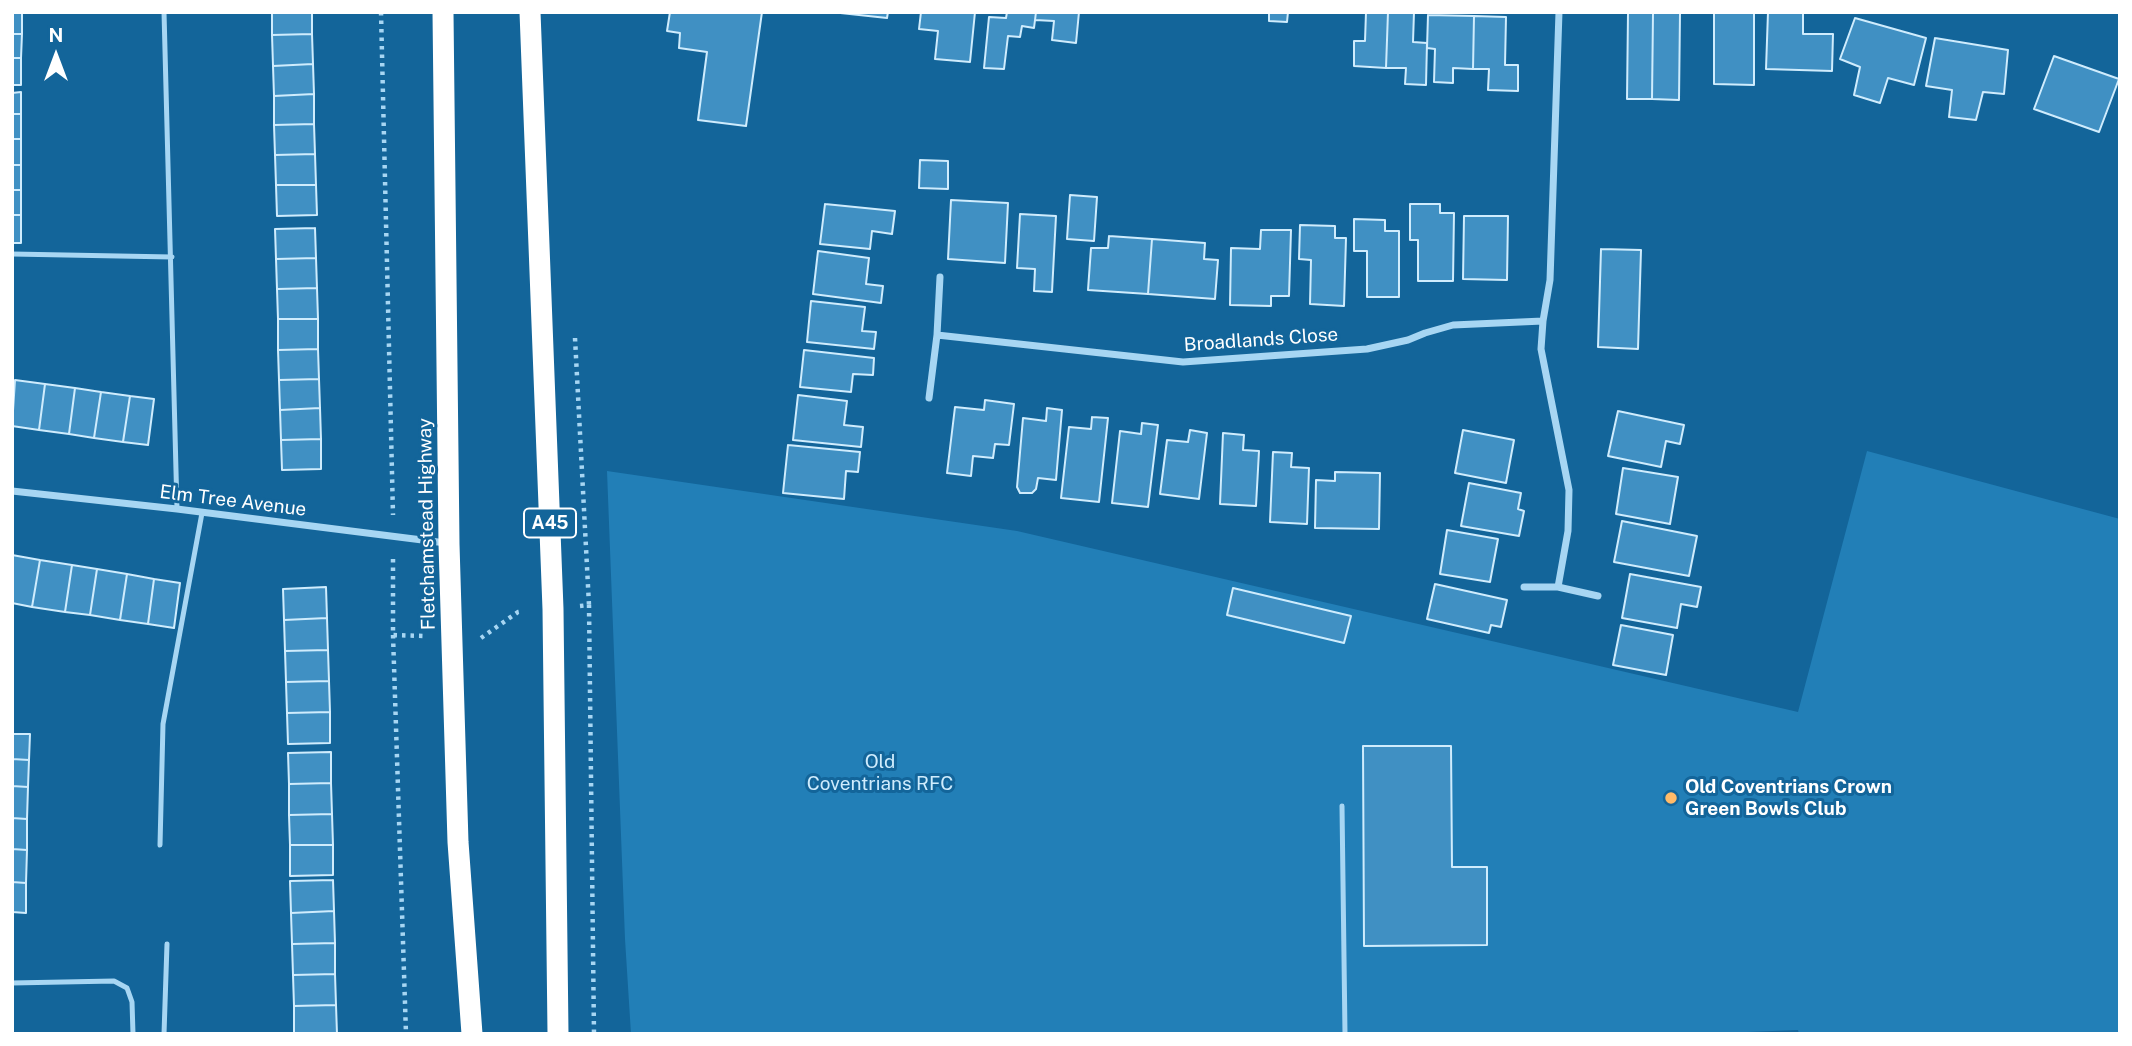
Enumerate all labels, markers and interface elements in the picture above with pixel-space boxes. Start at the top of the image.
north arrow [21,21,91,91]
text: N [49,24,63,46]
street label: Broadlands Close [1183,323,1339,357]
street label: Fletchamstead Highway [414,418,440,630]
street label: Elm Tree Avenue [158,481,308,521]
road number: A45 [524,508,576,538]
park label: Old Coventrians RFC [807,751,953,795]
place label: Old Coventrians Crown Green Bowls Club [1685,776,1892,820]
marker: Old Coventrians Crown Green Bowls Club [1663,790,1679,806]

